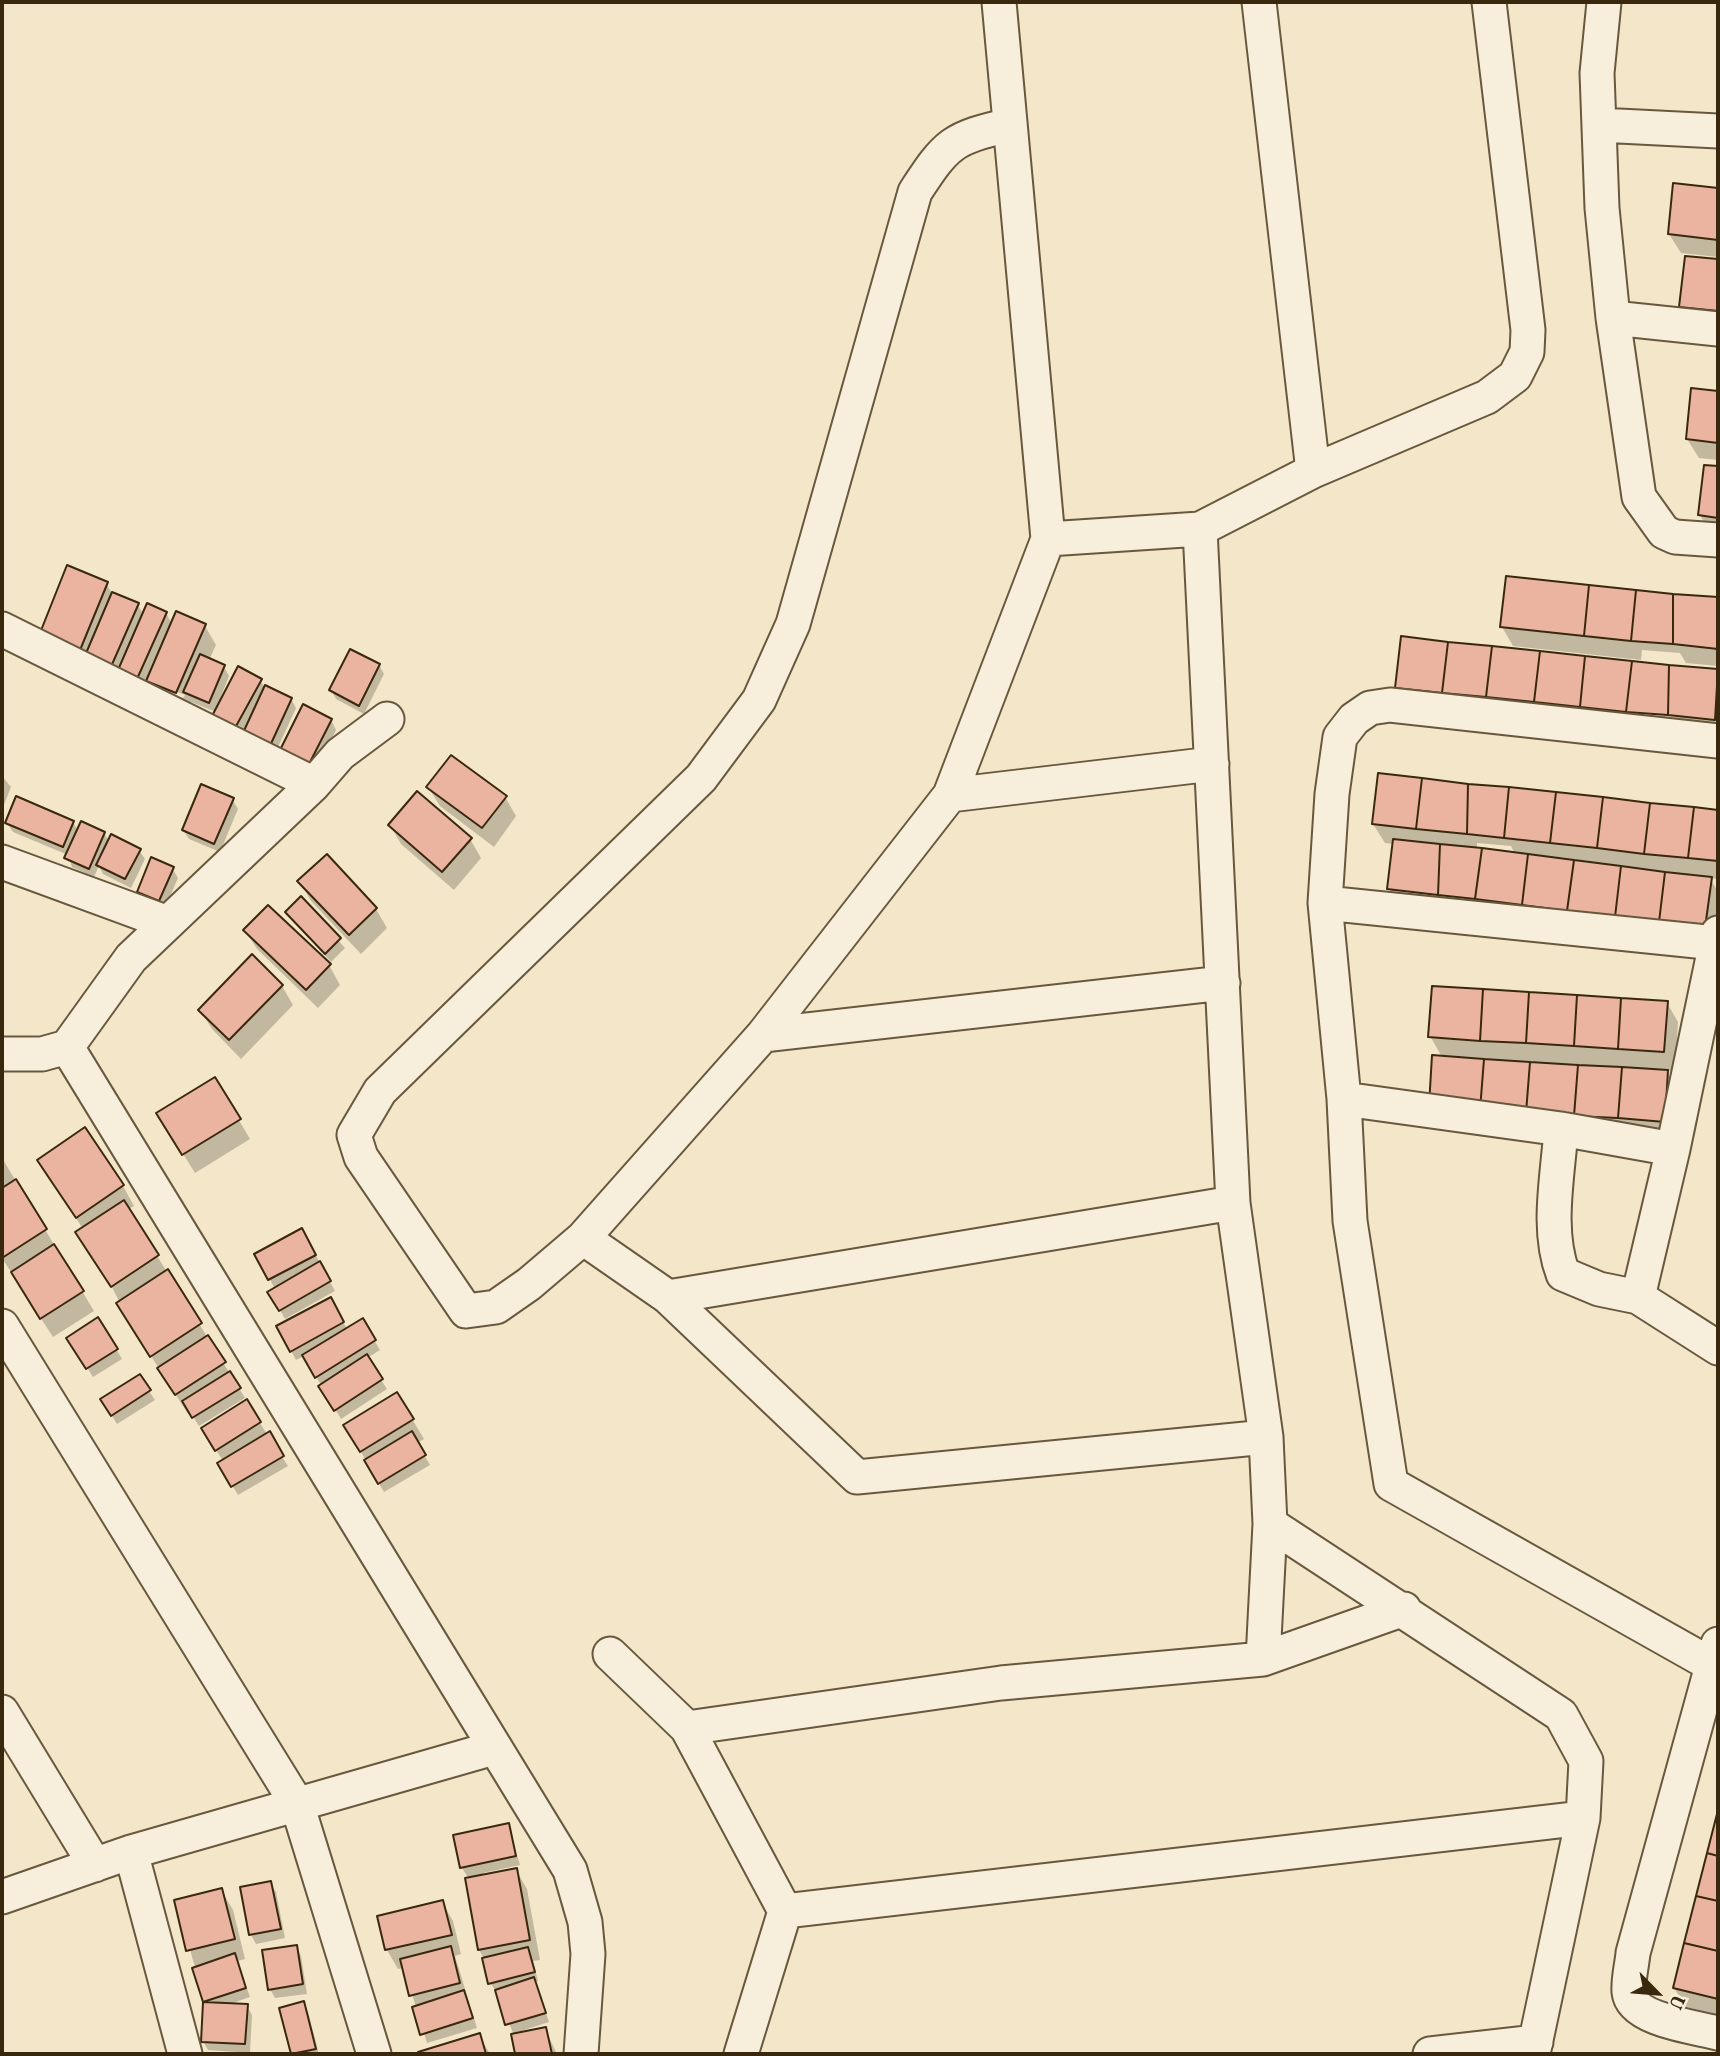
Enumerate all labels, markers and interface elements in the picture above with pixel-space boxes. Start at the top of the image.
north arrow [1622,1958,1692,2028]
text: U [1661,1990,1691,2013]

